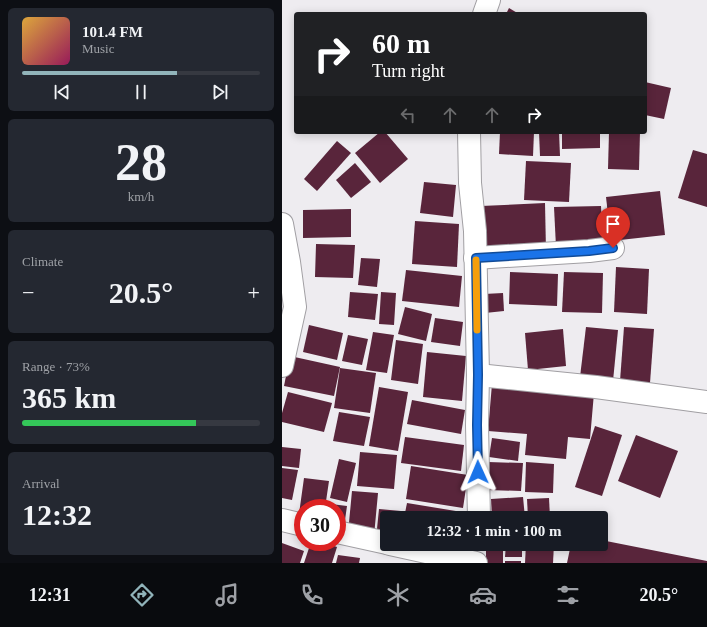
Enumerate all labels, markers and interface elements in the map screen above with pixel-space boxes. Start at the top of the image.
text: 101.4 FM [82,24,143,40]
icon: right [306,28,358,80]
text: 60 m [372,28,430,59]
text: Music [82,41,115,56]
text: Turn right [372,61,445,81]
icon: previous [51,81,73,103]
icon: pause [130,81,152,103]
icon: next [209,81,231,103]
icon: left [397,104,419,126]
icon: ahead [439,104,461,126]
icon: ahead [481,104,503,126]
icon: right [523,104,545,126]
text: 28 [115,134,167,191]
text: km/h [128,189,154,204]
pin [596,207,630,248]
icon: arrive [602,213,624,235]
text: Climate [22,254,63,269]
text: 20.5° [109,276,173,309]
text: − [22,280,34,305]
text: + [248,280,260,305]
text: Range · 73% [22,359,90,374]
text: 365 km [22,381,116,414]
position arrow [457,451,499,493]
text: Arrival [22,476,60,491]
text: 12:32 [22,498,92,531]
speed limit sign: 30 [294,499,346,551]
text: 12:32 · 1 min · 100 m [427,523,562,539]
icon: directions [128,581,156,609]
icon: music [213,581,241,609]
icon: phone [298,581,326,609]
icon: climate [384,581,412,609]
icon: car [469,581,497,609]
icon: filters [554,581,582,609]
text: 12:31 [29,585,71,605]
text: 20.5° [640,585,678,605]

